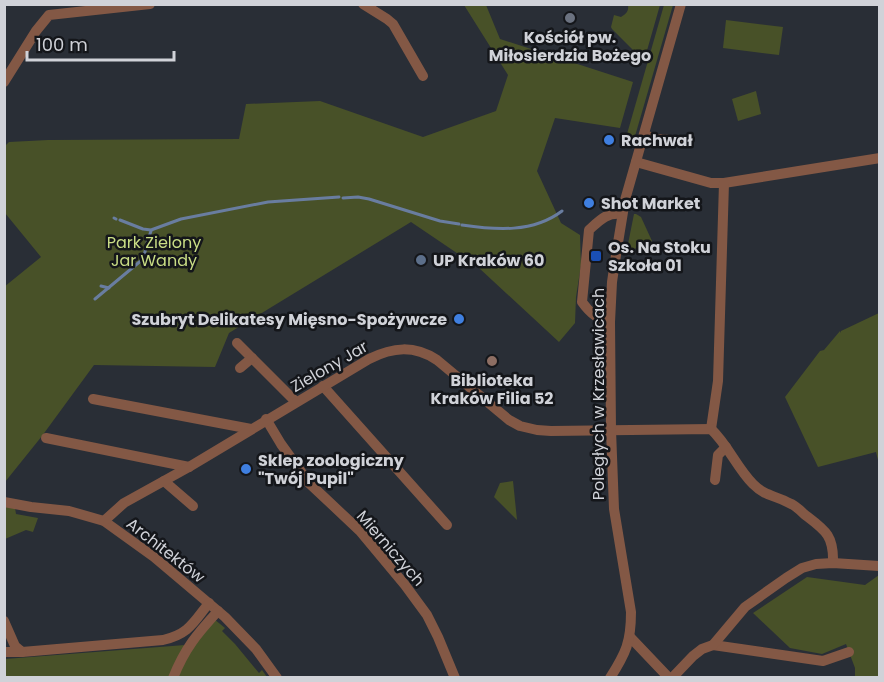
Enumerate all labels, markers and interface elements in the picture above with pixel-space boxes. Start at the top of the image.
marker: Kościół pw. Miłosierdzia Bożego [563,11,577,25]
scale bar [27,24,174,62]
place label: Kościół pw. Miłosierdzia Bożego [489,26,651,67]
text: 100 m [36,32,88,57]
place label: Rachwał [621,129,693,152]
marker: Rachwał [602,133,616,147]
place label: Shot Market [601,192,700,215]
marker: Shot Market [582,196,596,210]
park label: Park Zielony Jar Wandy [107,231,201,272]
place label: Os. Na Stoku Szkoła 01 [608,236,711,277]
place label: UP Kraków 60 [433,249,544,272]
marker: Os. Na Stoku Szkoła 01 [589,249,603,263]
marker: UP Kraków 60 [414,253,428,267]
street label: Poległych w Krzesławicach [587,288,610,500]
place label: Szubryt Delikatesy Mięsno-Spożywcze [132,308,447,331]
marker: Szubryt Delikatesy Mięsno-Spożywcze [452,312,466,326]
street label: Zielony Jar [286,335,372,398]
marker: Biblioteka Kraków Filia 52 [485,354,499,368]
place label: Biblioteka Kraków Filia 52 [431,369,553,410]
place label: Sklep zoologiczny "Twój Pupil" [258,449,405,490]
marker: Sklep zoologiczny "Twój Pupil" [239,462,253,476]
street label: Mierniczych [351,505,430,591]
street label: Architektów [122,512,210,588]

